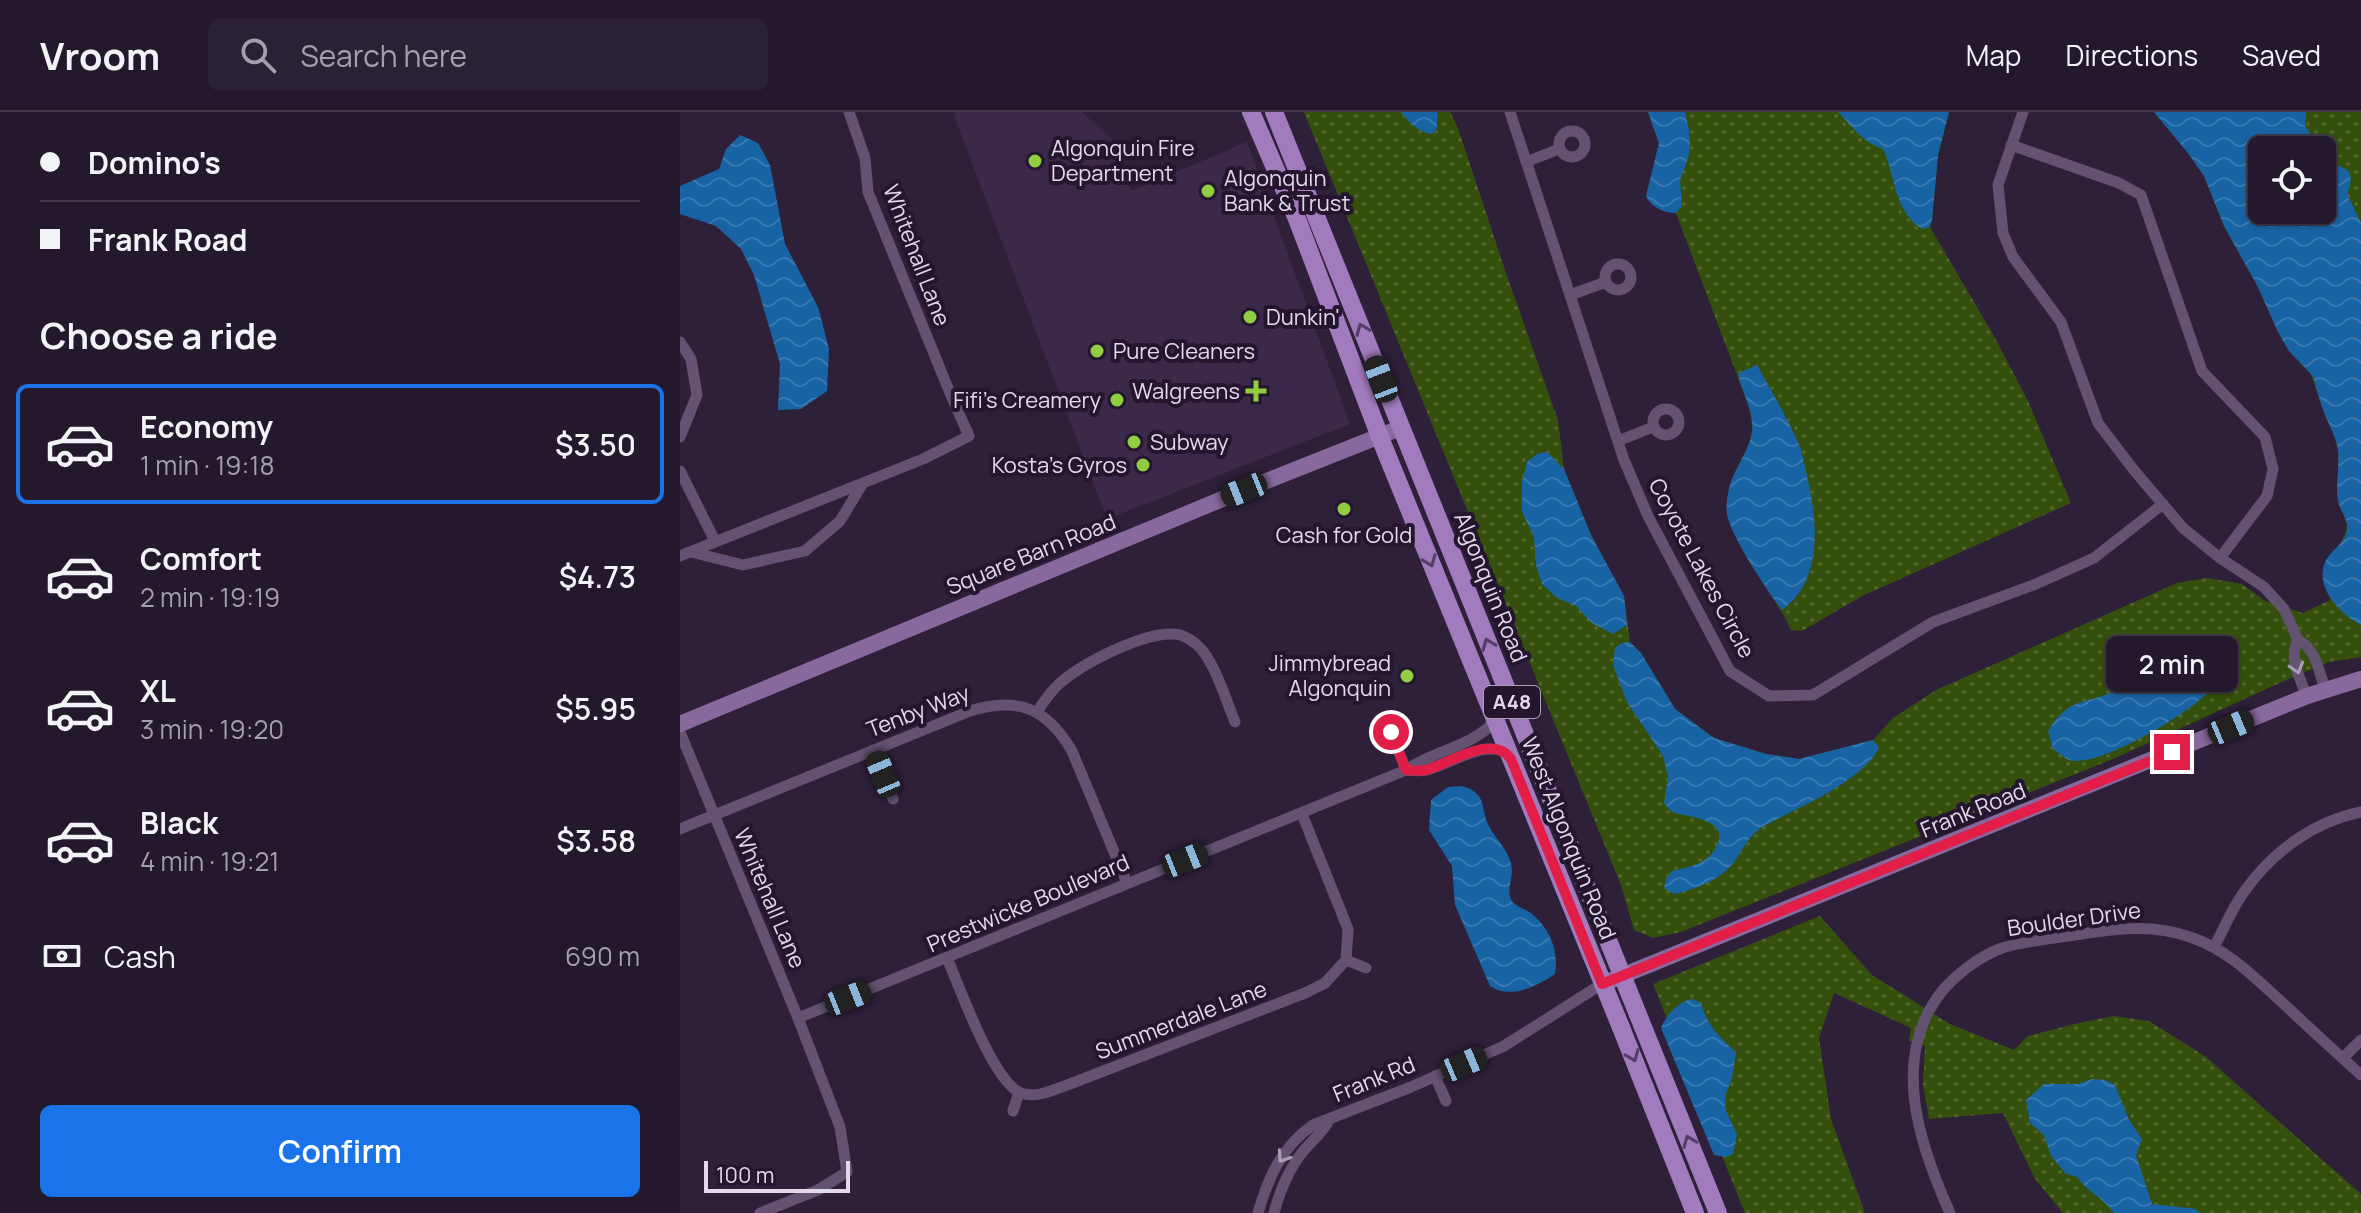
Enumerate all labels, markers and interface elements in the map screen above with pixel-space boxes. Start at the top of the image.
search box [208,19,768,91]
text: Vroom [40,29,160,81]
icon: search [236,33,280,77]
text: Search here [300,35,467,76]
text: Map [1966,36,2021,74]
text: Directions [2065,36,2198,74]
text: Saved [2242,36,2321,74]
place label: Algonquin Fire Department [1051,133,1195,188]
map controls [2248,136,2336,224]
button: locate [2248,136,2336,224]
text: Domino's [88,142,221,183]
marker: Algonquin Fire Department [1026,152,1044,170]
place label: Algonquin Bank & Trust [1224,163,1350,218]
street label: Whitehall Lane [876,180,958,330]
marker: Algonquin Bank & Trust [1199,182,1217,200]
text: Frank Road [88,219,248,260]
place label: Dunkin' [1266,302,1340,332]
marker: Dunkin' [1241,308,1259,326]
text: Choose a ride [40,311,278,360]
one-way arrow [1355,323,1371,337]
place label: Pure Cleaners [1113,336,1255,366]
marker: Pure Cleaners [1088,342,1106,360]
car [1361,352,1401,406]
place label: Walgreens [1132,376,1240,406]
marker: Walgreens [1247,382,1265,400]
place label: Fifi's Creamery [953,385,1101,415]
marker: Fifi's Creamery [1108,391,1126,409]
text: Economy [140,406,273,447]
icon: car [44,408,116,480]
text: $3.50 [555,424,636,465]
place label: Subway [1150,427,1229,457]
marker: Subway [1125,433,1143,451]
text: 1 min · 19:18 [140,447,274,483]
place label: Kosta's Gyros [992,450,1127,480]
marker: Kosta's Gyros [1134,456,1152,474]
car [1217,470,1271,510]
street label: Coyote Lakes Circle [1642,473,1762,663]
marker: Cash for Gold [1335,500,1353,518]
street label: Square Barn Road [942,506,1120,602]
street label: Algonquin Road [1447,508,1535,666]
place label: Cash for Gold [1276,520,1412,550]
text: Comfort [140,538,262,579]
icon: car [44,540,116,612]
one-way arrow [1420,553,1437,567]
text: $4.73 [559,556,636,597]
text: 2 min · 19:19 [140,579,280,615]
callout: 2 min [2106,636,2238,692]
one-way arrow [1481,638,1498,652]
text: 2 min [2139,646,2205,682]
place label: Jimmybread Algonquin [1269,648,1391,703]
one-way arrow [2288,661,2304,674]
marker: Jimmybread Algonquin [1398,667,1416,685]
text: XL [140,670,176,711]
icon: car [44,672,116,744]
street label: Tenby Way [862,677,974,744]
road number: A48 [1484,686,1540,718]
text: $5.95 [555,688,636,729]
car [2204,707,2258,747]
text: 3 min · 19:20 [140,711,284,747]
route start [1373,714,1409,750]
street label: West Algonquin Road [1515,732,1623,944]
route end [2154,734,2190,770]
car [863,747,903,801]
street label: Frank Road [1916,775,2030,845]
text: Black [140,802,218,843]
icon: car [44,804,116,876]
text: $3.58 [556,820,636,861]
street label: Whitehall Lane [727,823,813,973]
car [1158,840,1212,880]
text: 4 min · 19:21 [140,843,279,879]
street label: Prestwicke Boulevard [922,847,1134,959]
street label: Boulder Drive [2005,895,2143,943]
icon: cash [40,934,84,978]
text: Cash [104,936,176,977]
text: 690 m [565,938,640,974]
street label: Summerdale Lane [1091,973,1271,1067]
car [821,978,875,1018]
car [1437,1044,1491,1084]
one-way arrow [1623,1048,1639,1062]
street label: Frank Rd [1328,1049,1420,1109]
button: Confirm [40,1105,640,1197]
one-way arrow [1682,1135,1699,1149]
one-way arrow [1277,1148,1292,1162]
scale bar [704,1157,850,1193]
text: 100 m [716,1160,774,1190]

